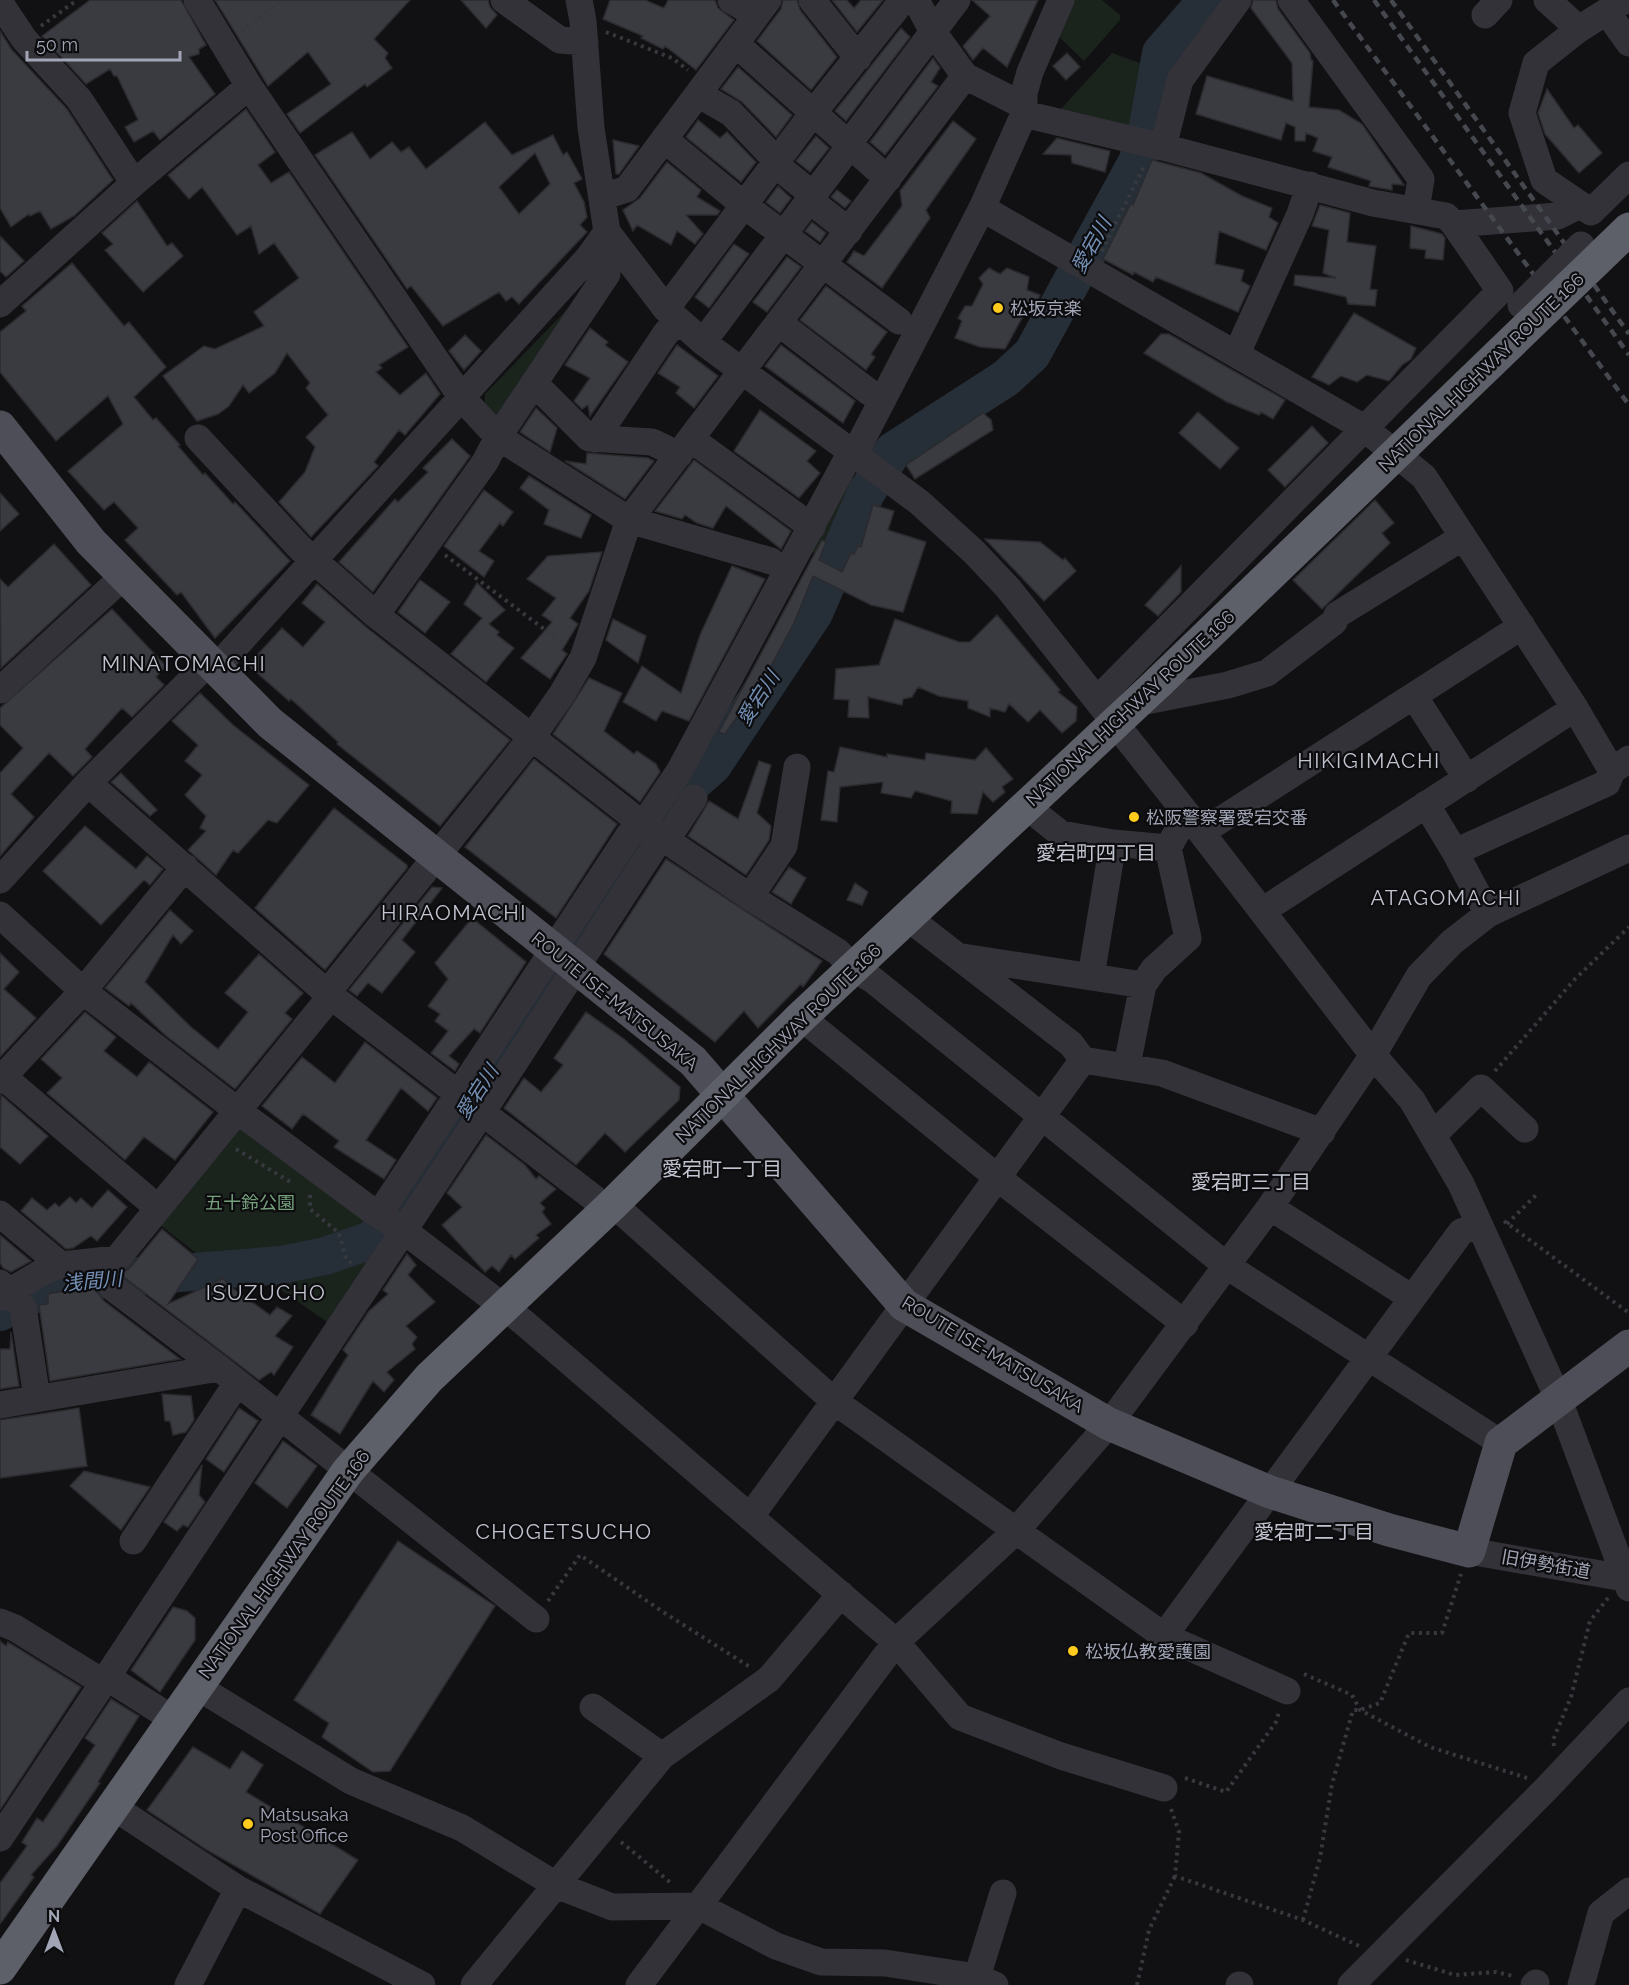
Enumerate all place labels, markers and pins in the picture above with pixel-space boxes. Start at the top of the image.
place label: 松坂京楽 [1010,298,1082,319]
marker: 松坂京楽 [991,301,1005,315]
place label: 松阪警察署愛宕交番 [1146,807,1308,828]
marker: 松阪警察署愛宕交番 [1127,810,1141,824]
place label: 松坂仏教愛護園 [1085,1641,1211,1662]
marker: 松坂仏教愛護園 [1066,1644,1080,1658]
place label: Matsusaka Post Office [260,1804,349,1846]
marker: Matsusaka Post Office [241,1817,255,1831]

